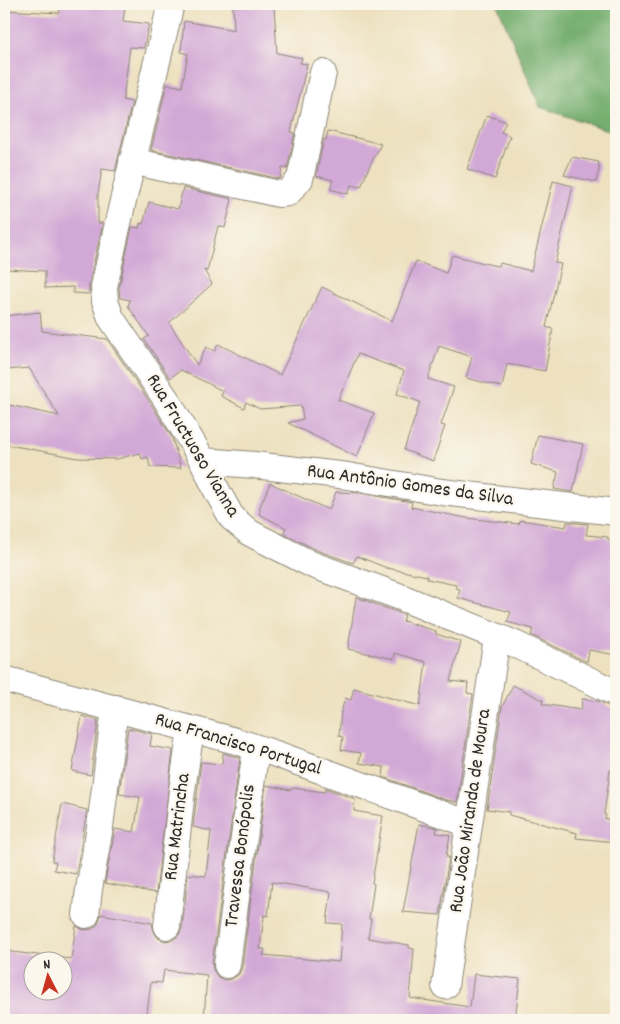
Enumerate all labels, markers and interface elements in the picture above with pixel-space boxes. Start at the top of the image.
street label: Rua Fructuoso Vianna [138,369,246,523]
street label: Rua Antônio Gomes da Silva [305,458,516,514]
street label: Rua Francisco Portugal [151,706,325,784]
street label: Rua João Miranda de Moura [443,707,499,915]
street label: Rua Matrincha [158,771,199,882]
street label: Travessa Bonópolis [218,783,264,929]
north arrow [22,952,72,1002]
text: N [42,955,51,975]

